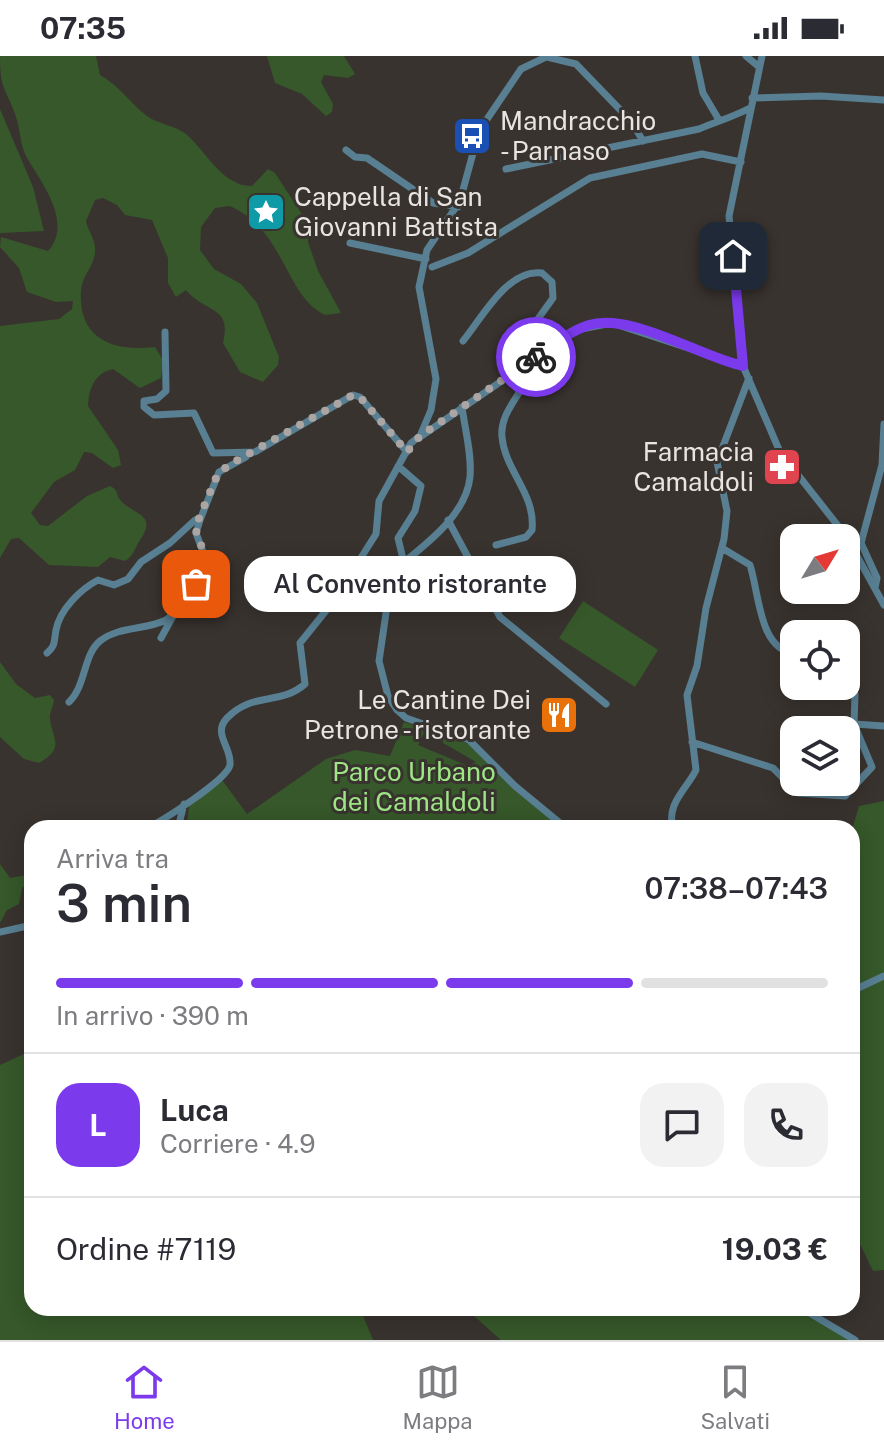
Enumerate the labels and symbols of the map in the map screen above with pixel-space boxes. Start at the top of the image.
place label: Mandracchio - Parnaso [500,105,656,166]
bus stop icon: Mandracchio - Parnaso [451,115,493,157]
place label: Cappella di San Giovanni Battista [294,181,498,242]
place icon: Cappella di San Giovanni Battista [245,191,287,233]
pin [699,222,767,290]
courier [496,317,576,397]
place label: Farmacia Camaldoli [633,436,754,497]
pharmacy icon: Farmacia Camaldoli [761,446,803,488]
north arrow [780,524,860,604]
pin [162,550,230,618]
callout: Al Convento ristorante [244,556,576,612]
place label: Le Cantine Dei Petrone - ristorante [304,684,531,745]
restaurant icon: Le Cantine Dei Petrone - ristorante [538,694,580,736]
park label: Parco Urbano dei Camaldoli [332,756,496,817]

